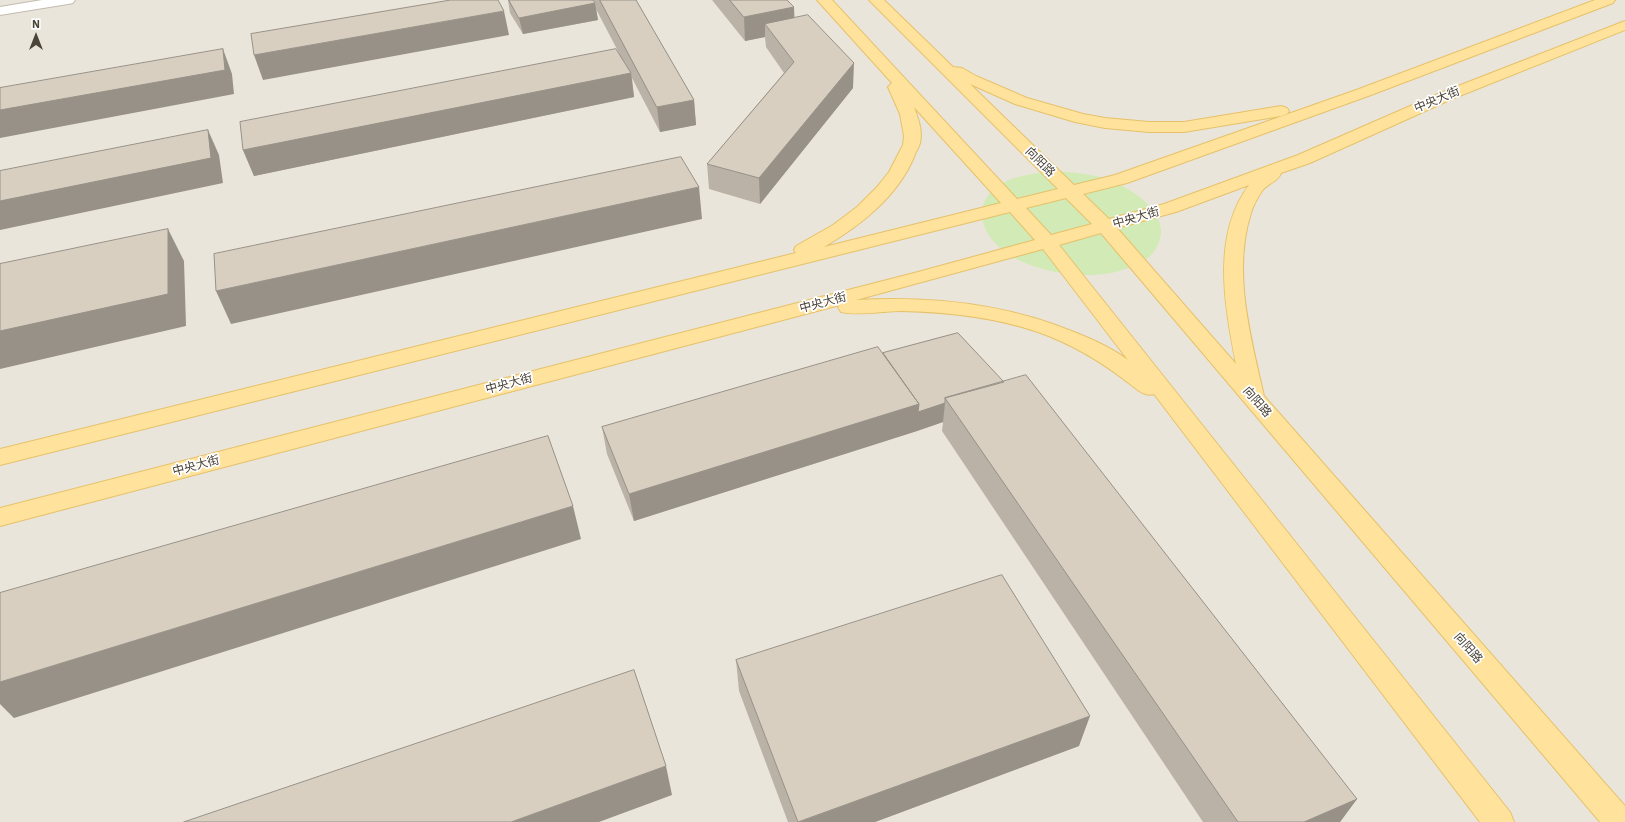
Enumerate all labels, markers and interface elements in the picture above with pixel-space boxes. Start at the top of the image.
north arrow [16,16,56,56]
text: N [32,17,40,31]
street label: 中央大街 [1412,84,1462,116]
street label: 向阳路 [1022,144,1058,180]
street label: 中央大街 [1111,204,1161,232]
street label: 中央大街 [798,290,848,316]
street label: 中央大街 [484,371,534,397]
street label: 向阳路 [1240,384,1274,420]
street label: 中央大街 [171,453,221,479]
street label: 向阳路 [1451,630,1485,666]

